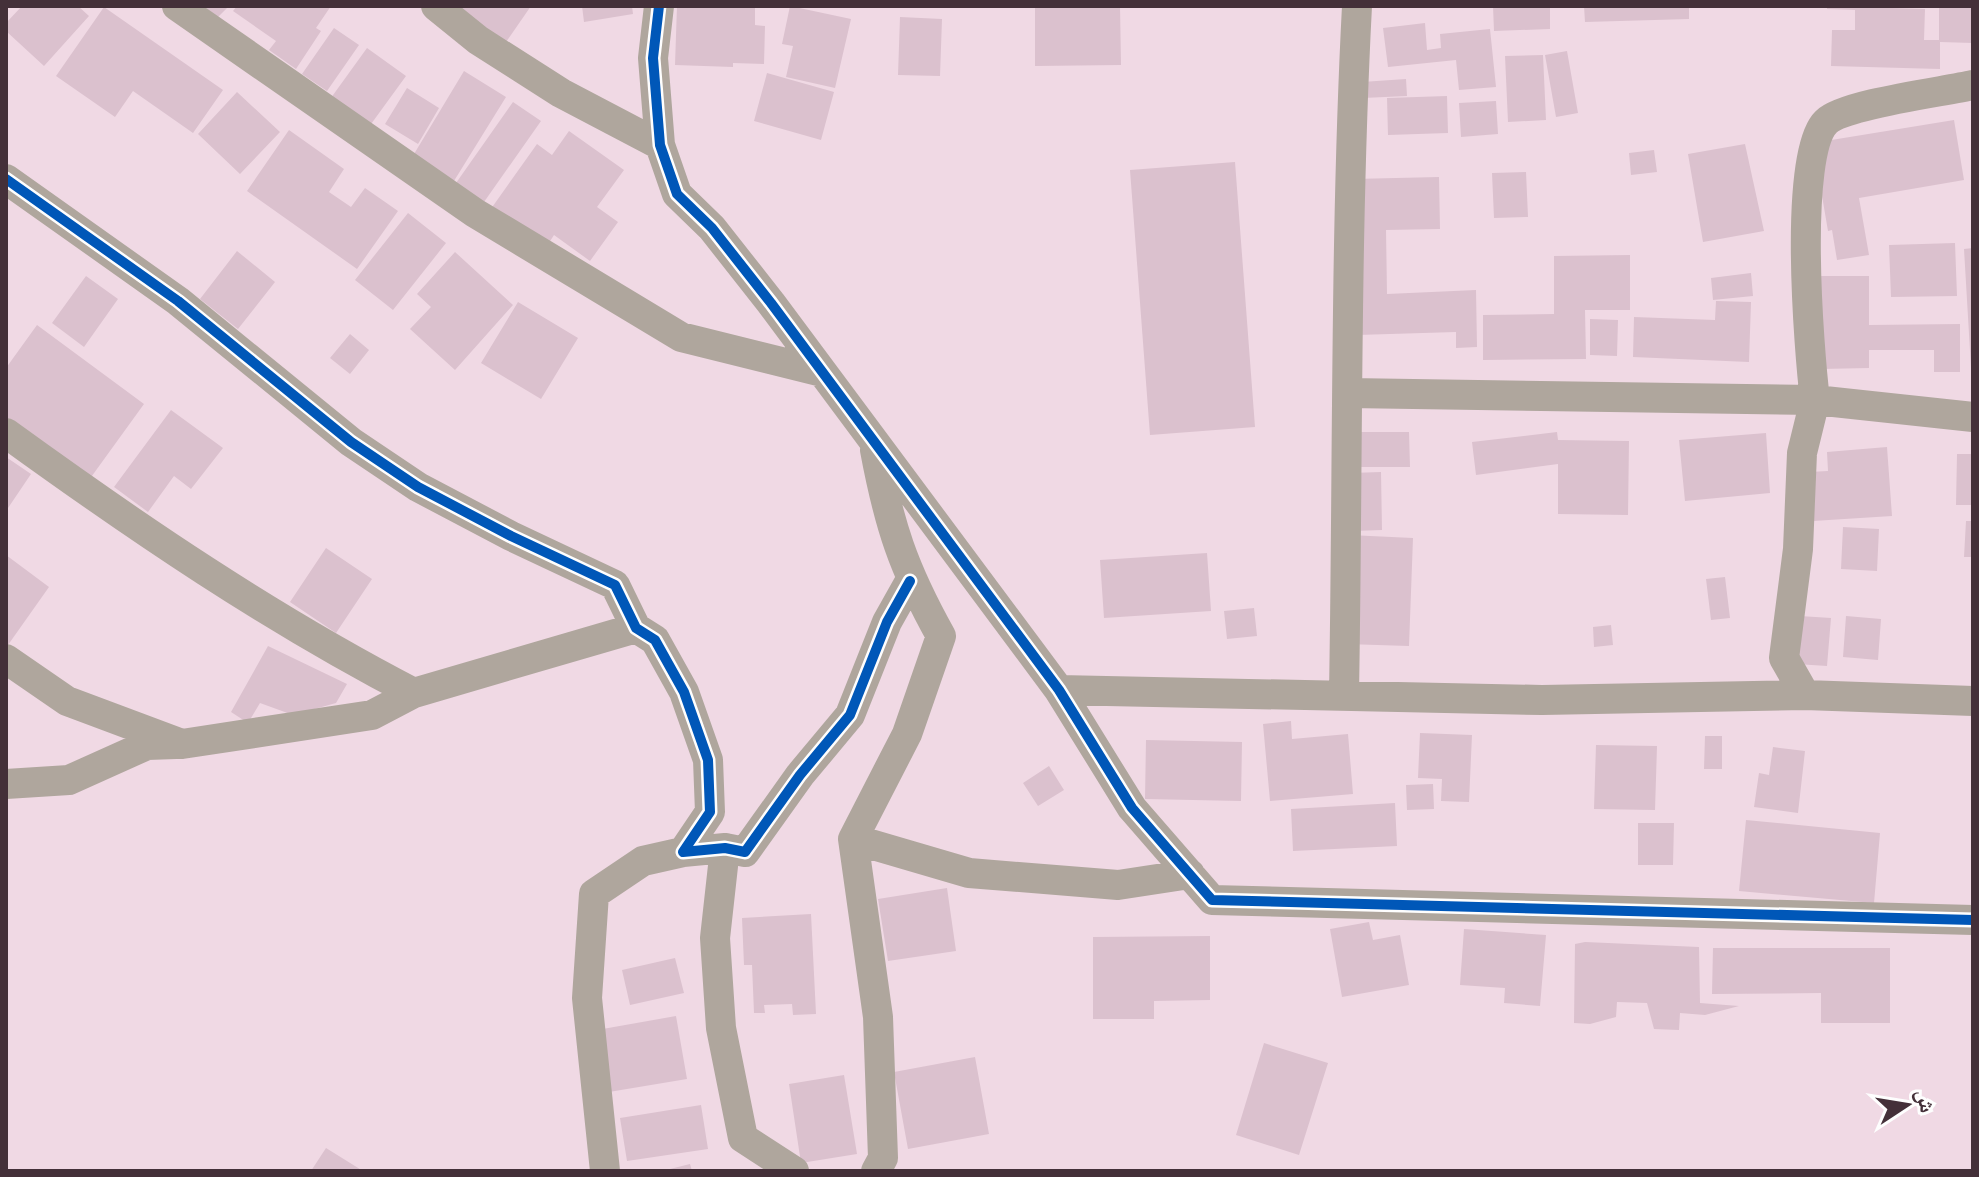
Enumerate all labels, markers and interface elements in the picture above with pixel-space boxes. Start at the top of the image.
north arrow [1867,1065,1947,1145]
text: ش [1910,1087,1943,1115]

